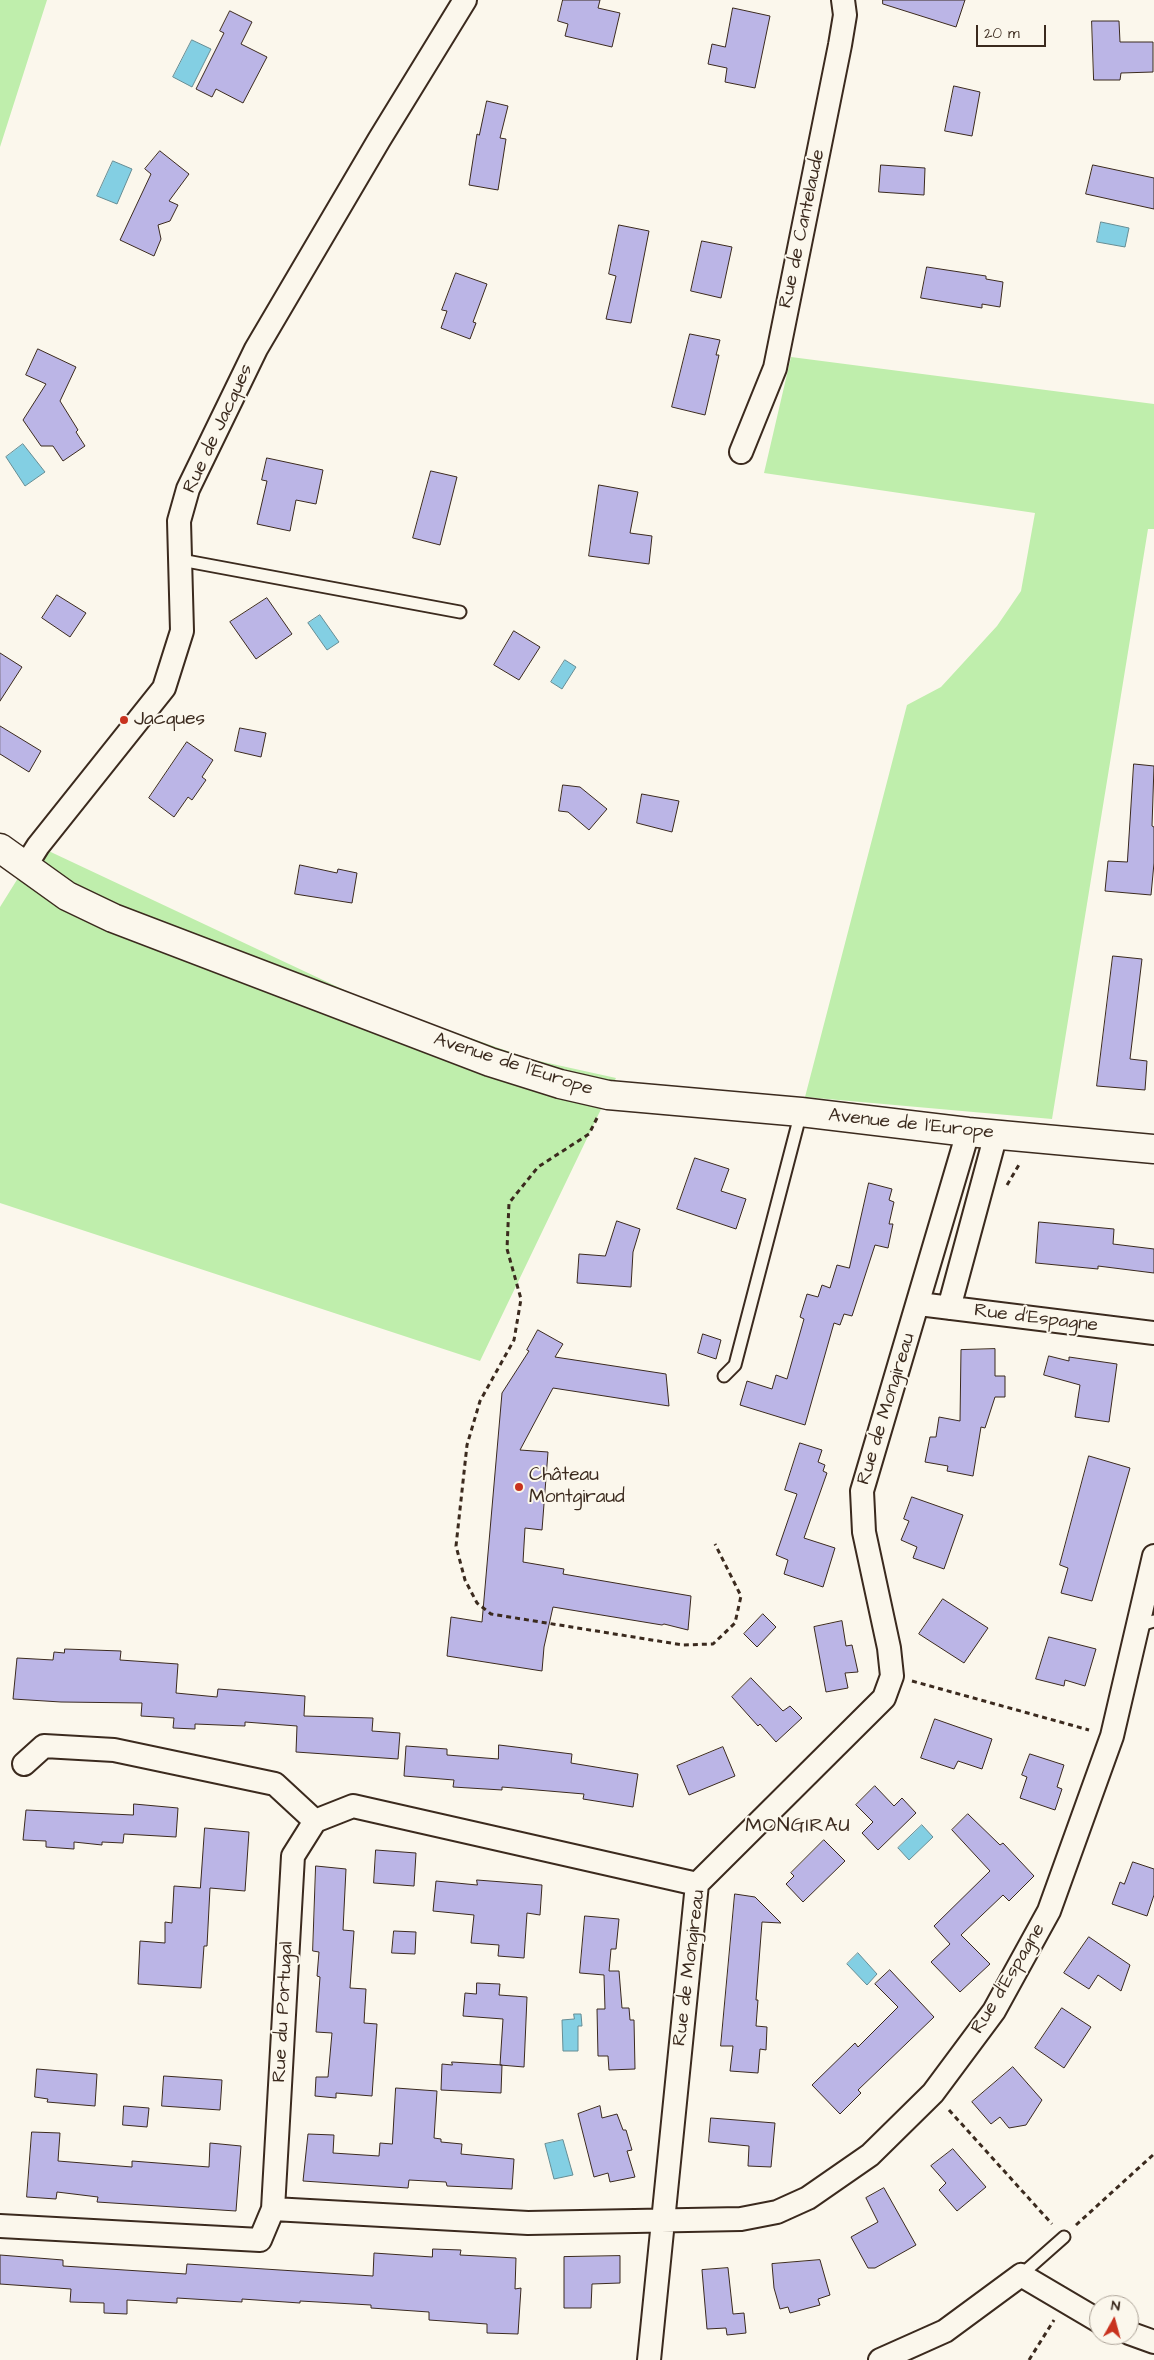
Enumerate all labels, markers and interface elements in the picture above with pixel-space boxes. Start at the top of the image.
scale bar [979,15,1049,47]
text: 20 m [984,23,1020,44]
street label: Rue de Cantelaude [775,148,831,310]
street label: Rue de Jacques [179,361,259,497]
place label: Jacques [134,709,205,731]
marker: Jacques [118,714,130,726]
street label: Avenue de l'Europe [431,1029,595,1101]
street label: Avenue de l'Europe [827,1105,995,1145]
street label: Rue d'Espagne [973,1300,1099,1338]
street label: Rue de Mongireau [853,1330,921,1488]
place label: Château Montgiraud [529,1465,625,1509]
marker: Château Montgiraud [513,1481,525,1493]
district label: MONGIRAU [744,1815,852,1839]
street label: Rue de Mongireau [669,1889,711,2047]
street label: Rue d'Espagne [967,1920,1051,2038]
street label: Rue du Portugal [269,1941,299,2083]
north arrow [1089,2295,1139,2345]
text: N [1110,2296,1121,2317]

